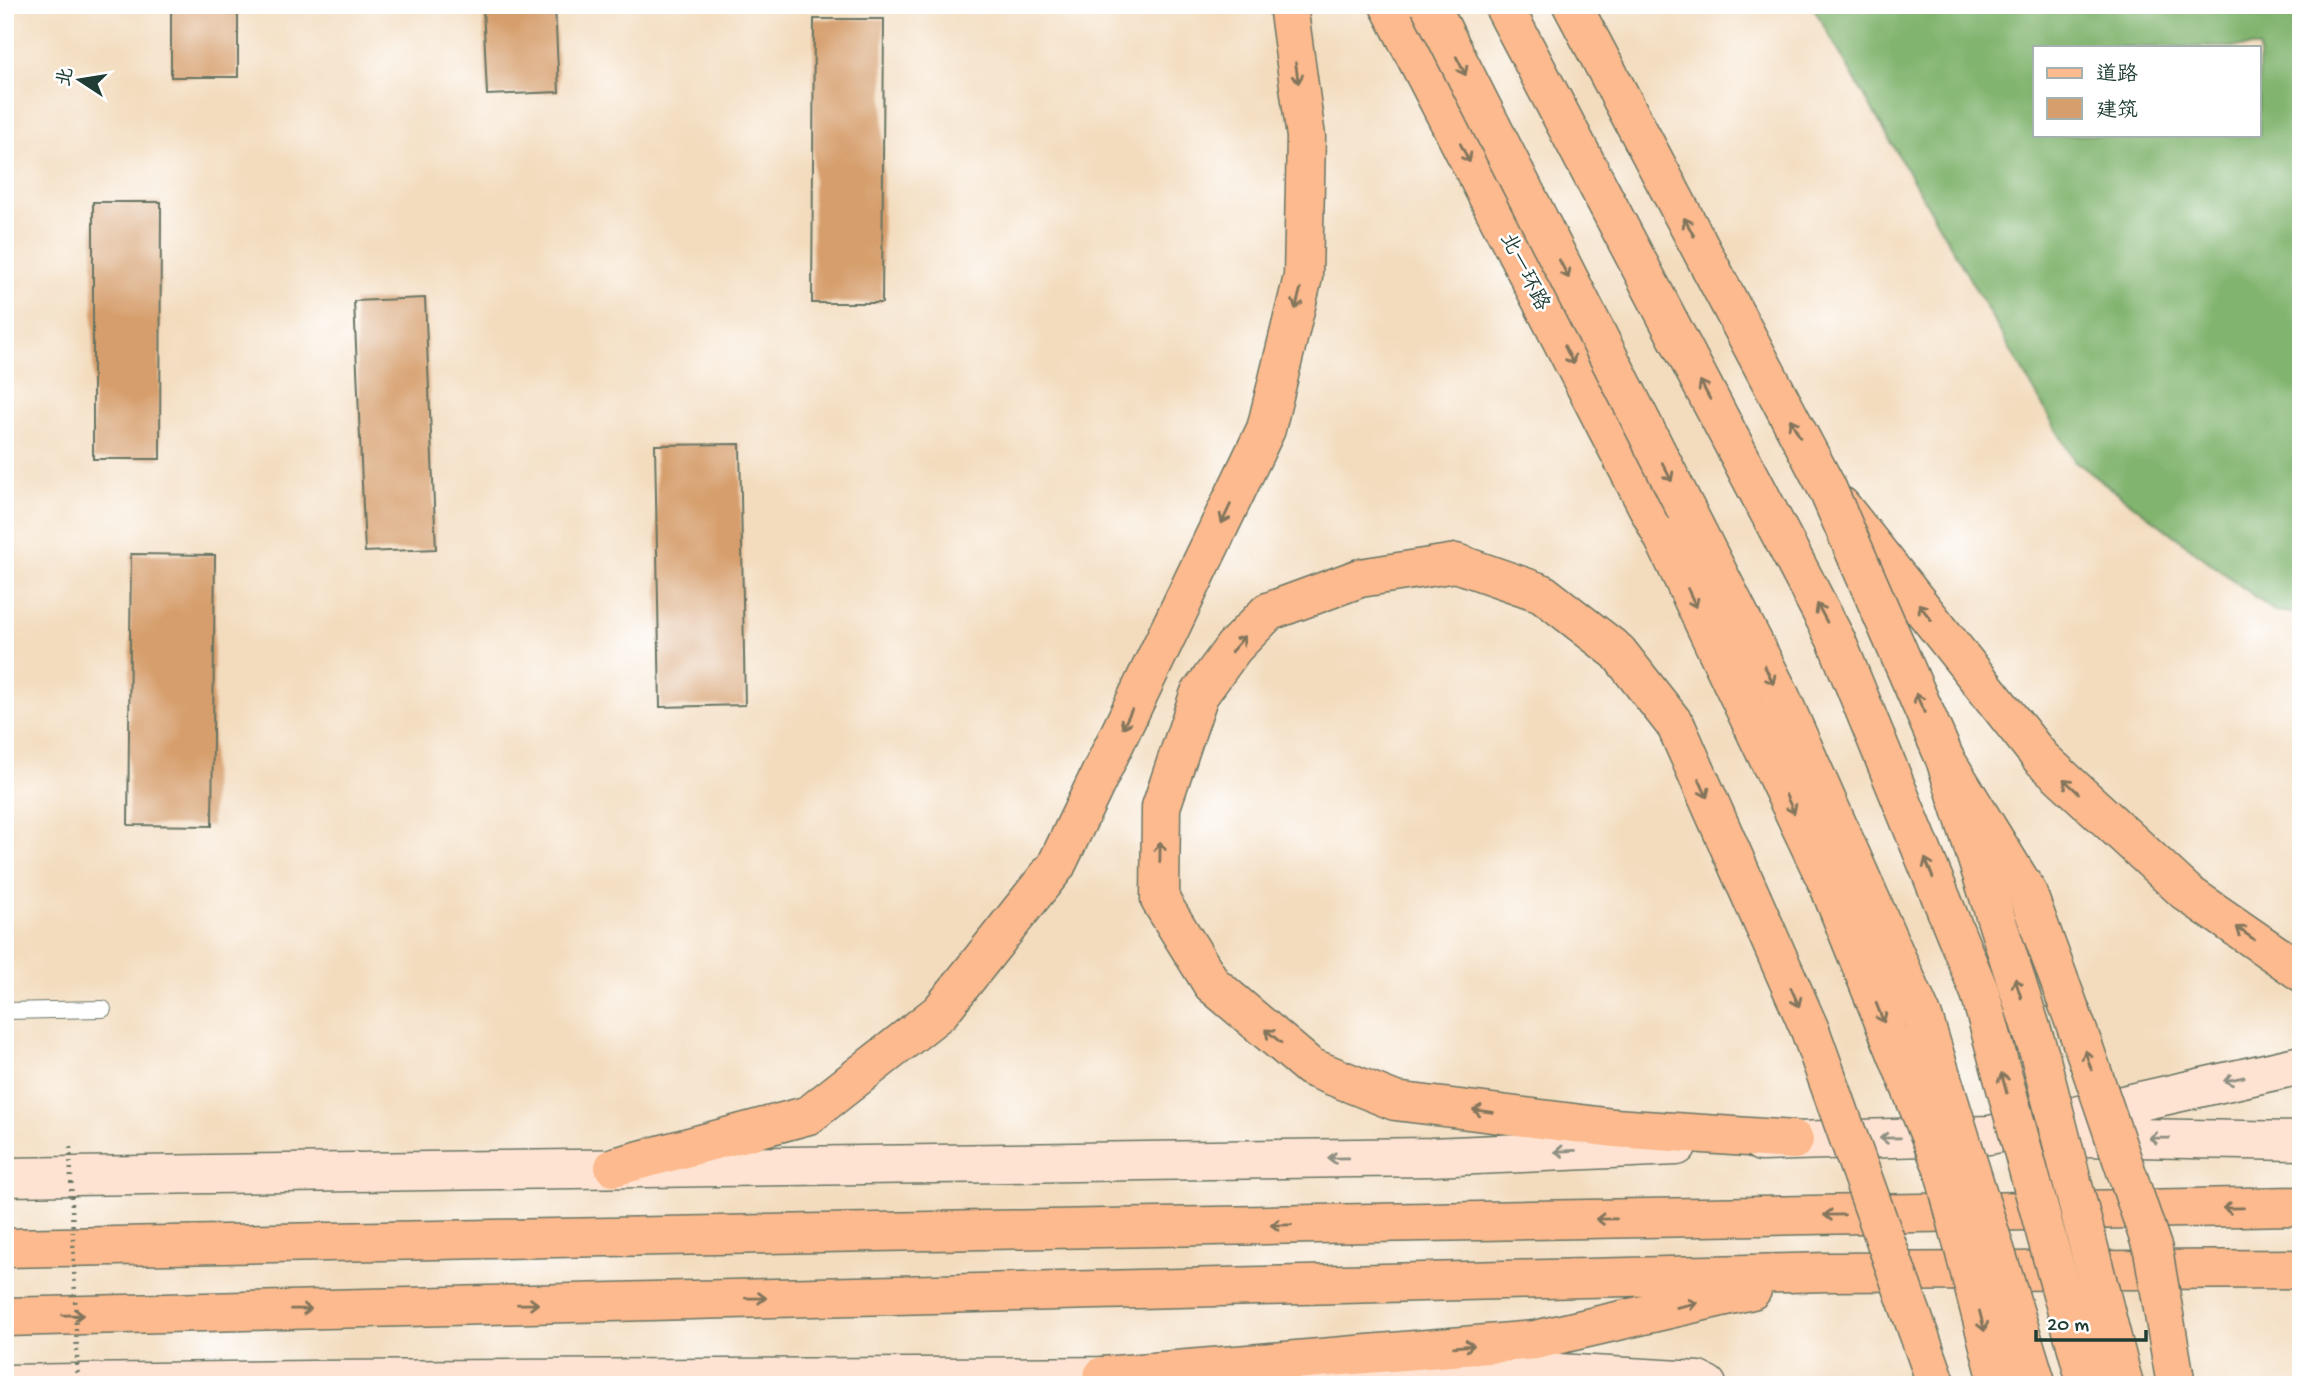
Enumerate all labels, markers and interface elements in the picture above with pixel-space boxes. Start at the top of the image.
north arrow [46,46,116,116]
legend [2033,46,2260,136]
one-way arrow [1454,55,1468,76]
one-way arrow [1291,61,1304,84]
text: 道路 [2096,62,2138,89]
text: 北 [54,66,80,89]
text: 建筑 [2096,99,2138,125]
one-way arrow [1459,142,1473,163]
one-way arrow [1681,217,1695,238]
street label: 北一环路 [1493,229,1555,316]
one-way arrow [1557,258,1571,279]
one-way arrow [1291,287,1304,310]
one-way arrow [1563,344,1577,365]
one-way arrow [1698,380,1712,401]
one-way arrow [1788,418,1801,439]
one-way arrow [1660,461,1674,482]
one-way arrow [1218,503,1232,524]
one-way arrow [1686,587,1700,608]
one-way arrow [1815,604,1829,624]
one-way arrow [1918,604,1933,622]
one-way arrow [1230,635,1246,653]
one-way arrow [1763,664,1777,685]
one-way arrow [1913,693,1926,714]
one-way arrow [1120,708,1134,729]
one-way arrow [1697,777,1710,799]
one-way arrow [2063,778,2080,795]
one-way arrow [1784,793,1797,814]
one-way arrow [1153,841,1167,864]
one-way arrow [1922,858,1935,880]
one-way arrow [2235,926,2255,940]
one-way arrow [2011,977,2024,999]
one-way arrow [1789,985,1802,1007]
one-way arrow [1875,1001,1888,1023]
one-way arrow [1265,1028,1283,1044]
one-way arrow [2081,1049,2093,1071]
one-way arrow [1997,1072,2010,1094]
one-way arrow [2223,1073,2246,1087]
one-way arrow [1472,1105,1494,1118]
one-way arrow [1879,1131,1902,1144]
one-way arrow [2148,1132,2171,1145]
one-way arrow [1554,1144,1577,1157]
one-way arrow [1327,1152,1350,1165]
one-way arrow [2221,1201,2244,1215]
one-way arrow [1822,1208,1845,1222]
one-way arrow [1595,1212,1618,1226]
one-way arrow [1269,1218,1292,1232]
one-way arrow [744,1292,767,1305]
one-way arrow [517,1297,540,1311]
one-way arrow [1675,1298,1698,1311]
scale bar [2036,1299,2147,1343]
one-way arrow [289,1303,312,1316]
one-way arrow [62,1308,85,1322]
one-way arrow [1976,1309,1989,1332]
text: 20 m [2047,1314,2089,1339]
one-way arrow [1452,1339,1475,1352]

